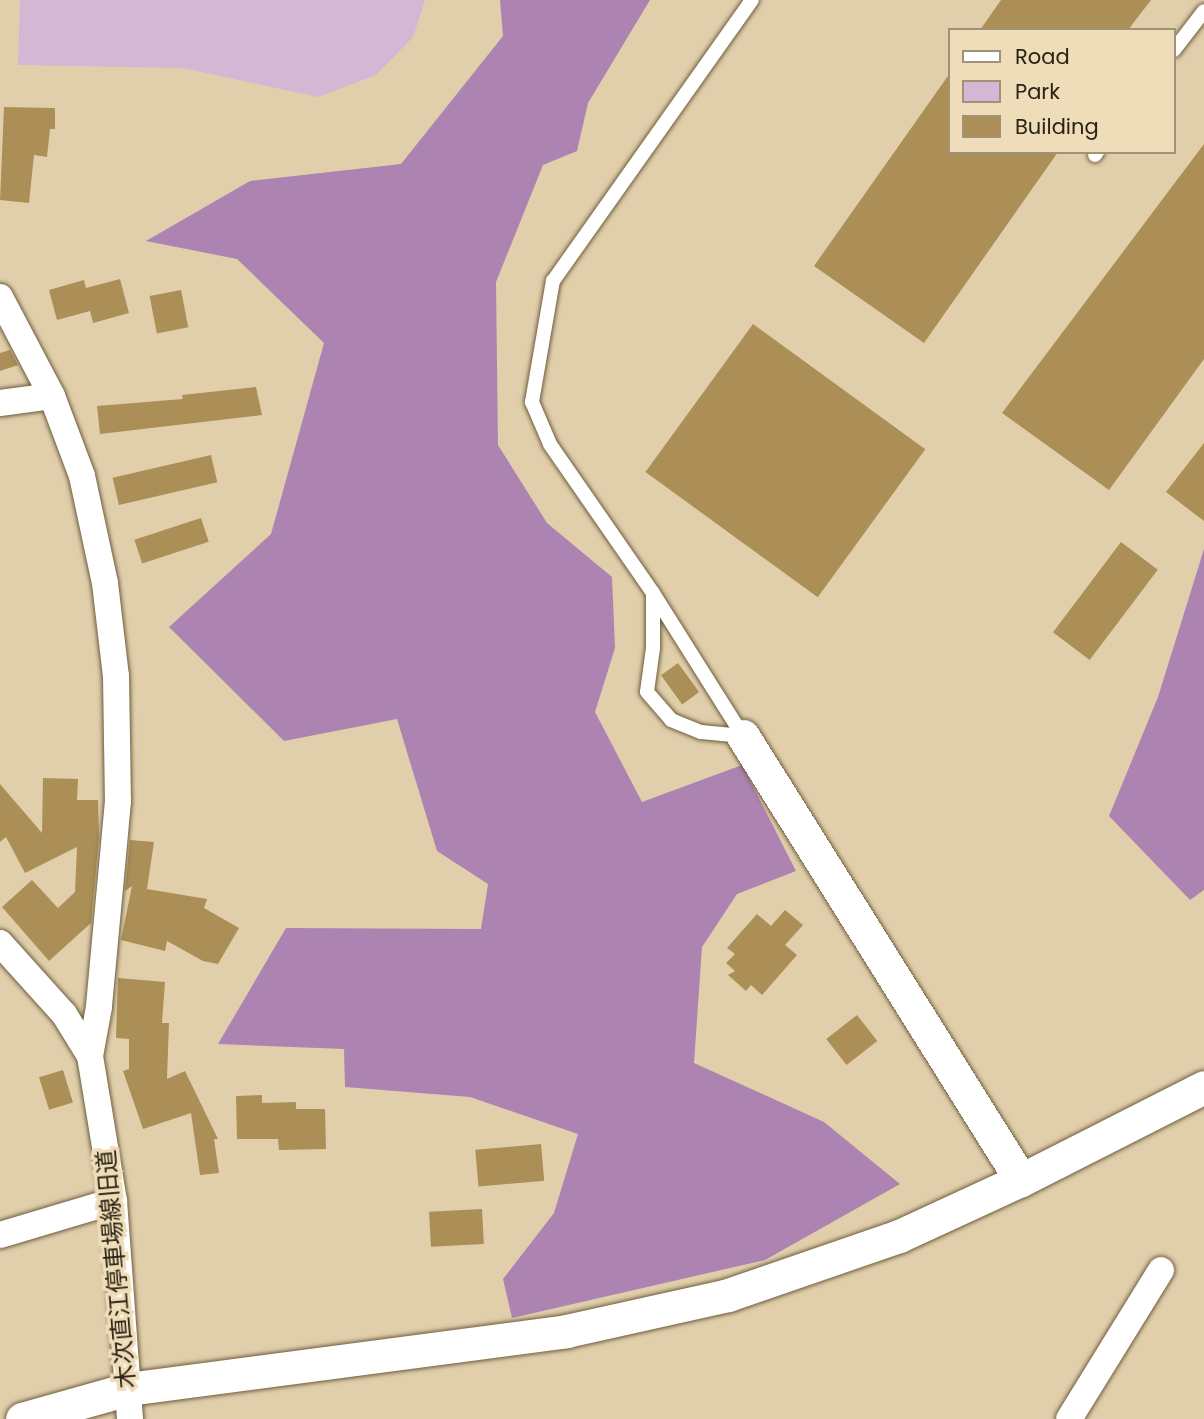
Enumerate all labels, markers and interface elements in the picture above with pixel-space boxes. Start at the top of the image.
legend [948,28,1176,154]
text: Road [1015,42,1070,71]
text: Park [1015,77,1060,106]
text: Building [1015,112,1099,141]
street label: 木次直江停車場線旧道 [91,1148,141,1390]

